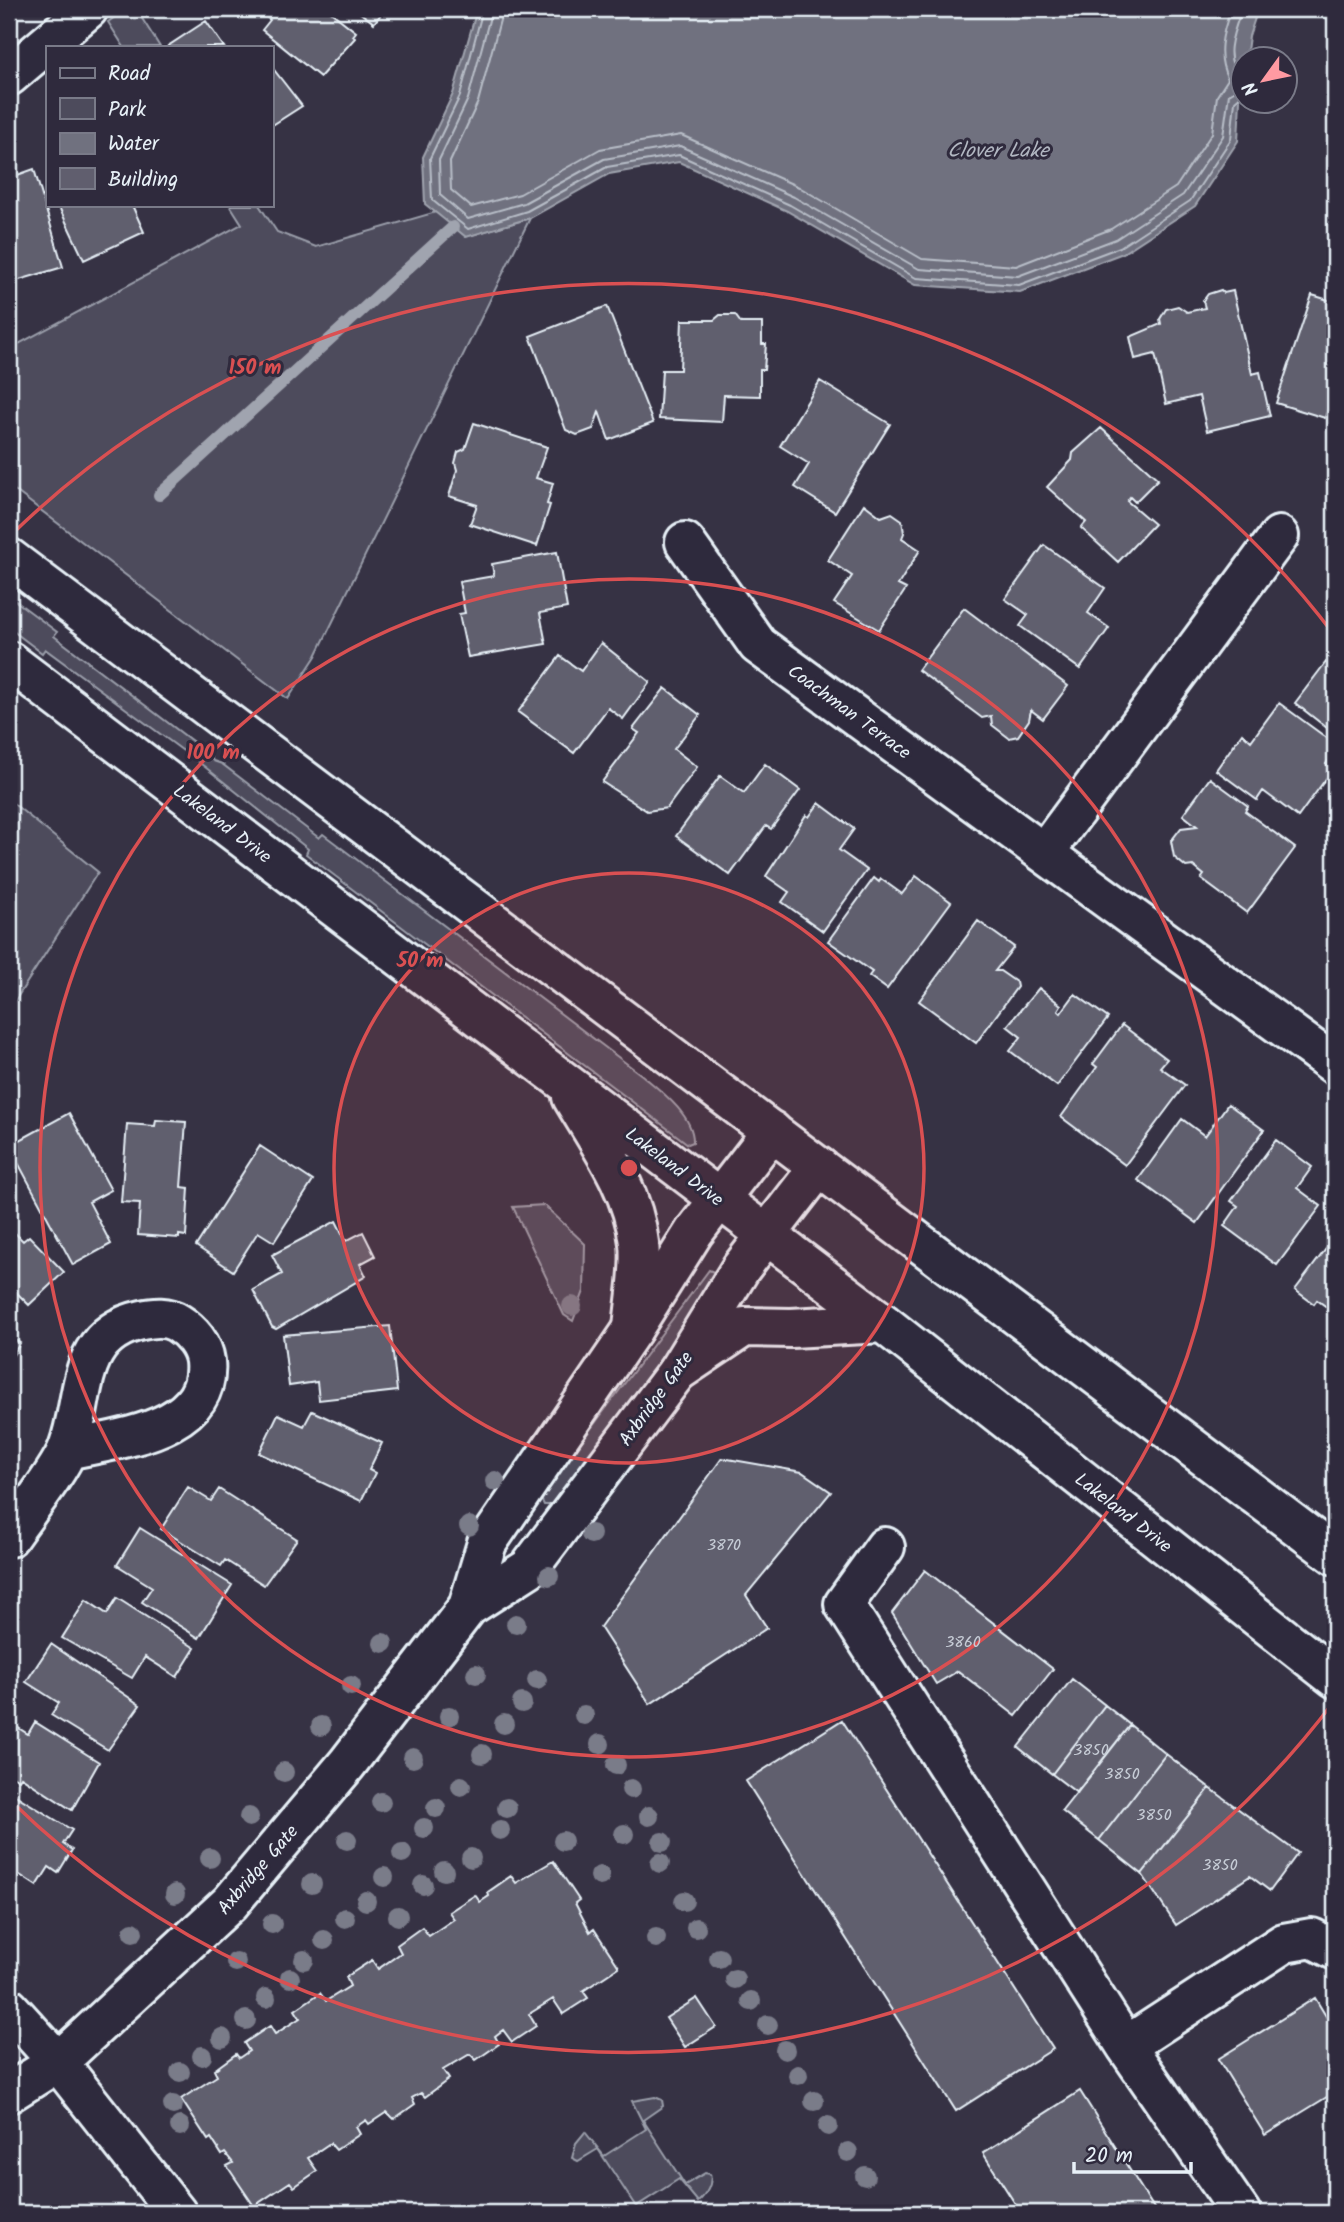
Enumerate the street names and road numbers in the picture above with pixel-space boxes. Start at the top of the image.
street label: Coachman Terrace [781,657,917,768]
street label: Lakeland Drive [166,777,278,872]
street label: Lakeland Drive [618,1120,730,1215]
street label: Axbridge Gate [612,1345,702,1453]
street label: Lakeland Drive [1067,1466,1179,1562]
street label: Axbridge Gate [211,1818,307,1922]

